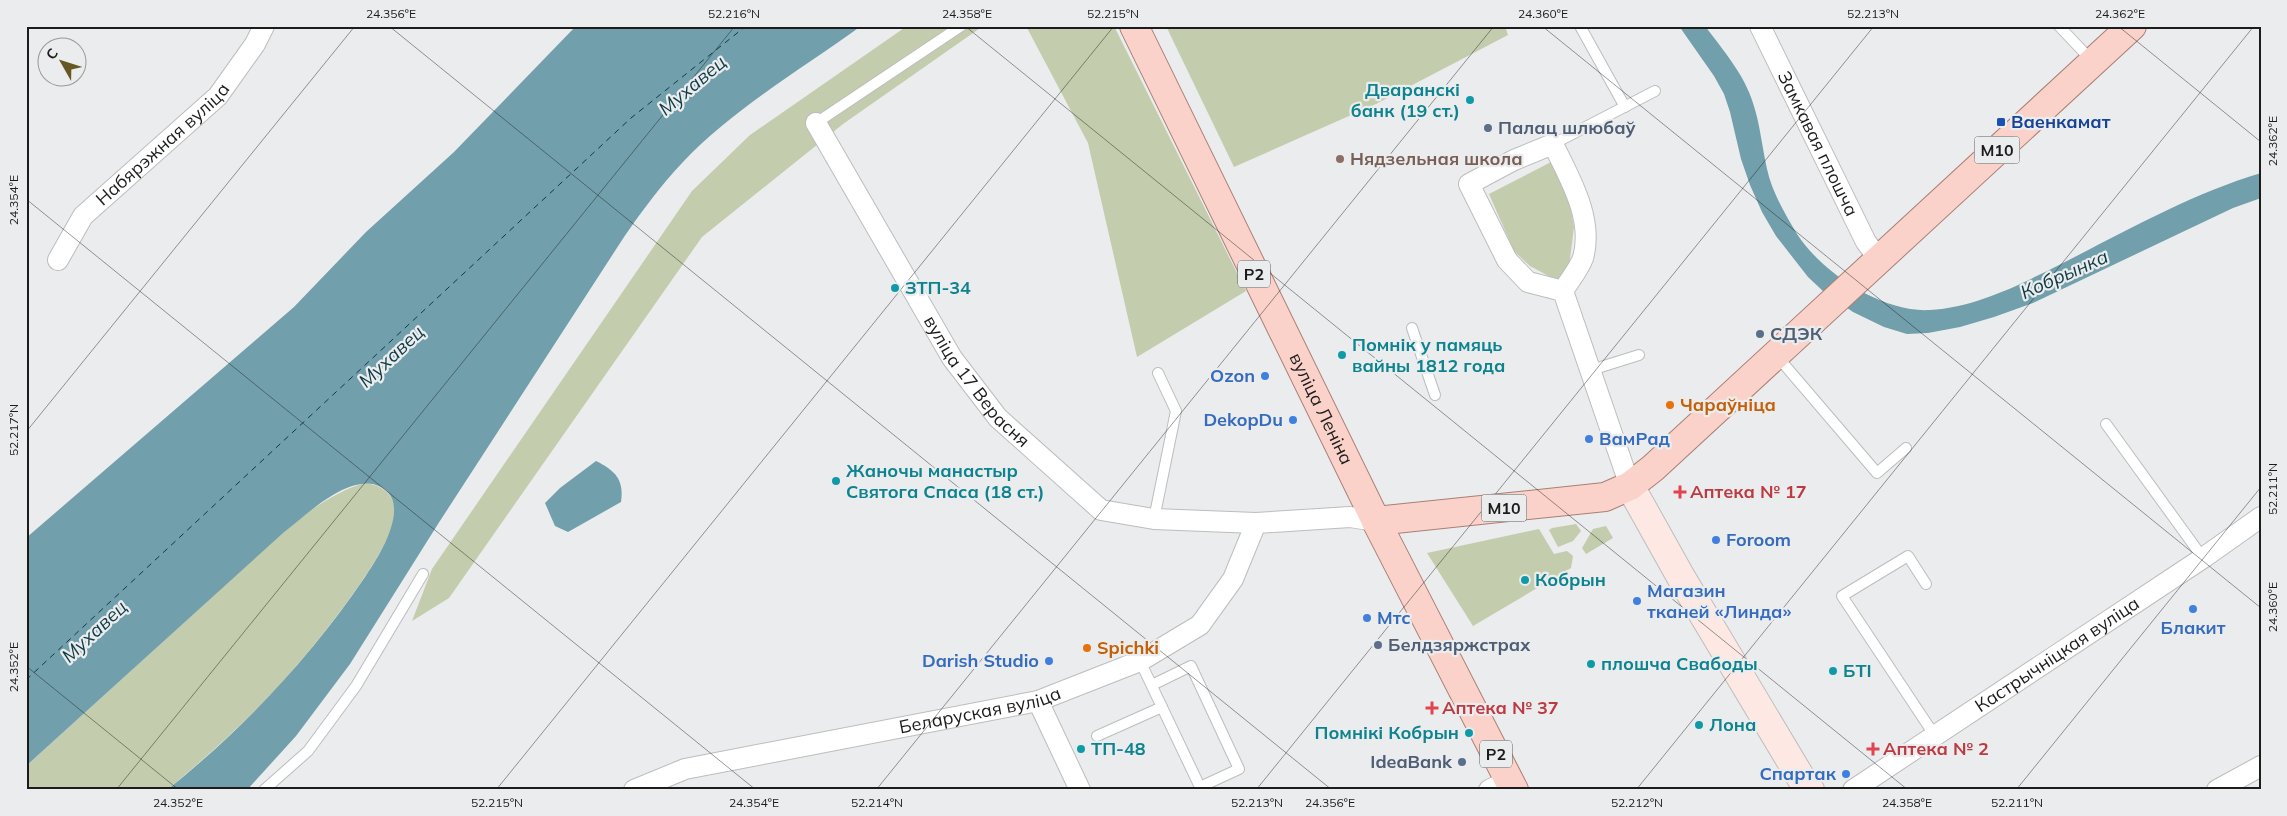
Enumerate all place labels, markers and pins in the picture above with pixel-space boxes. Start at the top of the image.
place label: Дваранскі банк (19 ст.) [1351,78,1460,122]
marker: Дваранскі банк (19 ст.) [1464,94,1476,106]
place label: Ваенкамат [2011,110,2111,133]
place label: Палац шлюбаў [1498,116,1636,139]
marker: Ваенкамат [1995,116,2007,128]
marker: Палац шлюбаў [1482,122,1494,134]
place label: Нядзельная школа [1350,147,1523,170]
marker: Нядзельная школа [1334,153,1346,165]
place label: ЗТП-34 [905,276,971,299]
marker: ЗТП-34 [889,282,901,294]
place label: СДЭК [1770,322,1823,345]
marker: СДЭК [1754,328,1766,340]
place label: Помнік у памяць вайны 1812 года [1352,333,1505,377]
marker: Помнік у памяць вайны 1812 года [1336,349,1348,361]
place label: Ozon [1210,364,1255,387]
marker: Ozon [1259,370,1271,382]
place label: Чараўніца [1680,393,1776,416]
marker: Чараўніца [1664,399,1676,411]
place label: DekopDu [1203,408,1283,431]
marker: DekopDu [1287,414,1299,426]
place label: ВамРад [1599,427,1671,450]
marker: ВамРад [1583,433,1595,445]
place label: Жаночы манастыр Святога Спаса (18 ст.) [846,459,1044,503]
marker: Жаночы манастыр Святога Спаса (18 ст.) [830,475,842,487]
place label: Аптека № 17 [1690,480,1807,503]
marker: Аптека № 17 [1674,486,1686,498]
place label: Foroom [1726,528,1791,551]
marker: Foroom [1710,534,1722,546]
place label: Кобрын [1535,568,1606,591]
marker: Кобрын [1519,574,1531,586]
place label: Магазин тканей «Линда» [1647,579,1791,623]
marker: Магазин тканей «Линда» [1631,595,1643,607]
marker: Блакит [2187,603,2199,615]
place label: Мтс [1377,606,1411,629]
marker: Мтс [1361,612,1373,624]
place label: Блакит [2161,616,2226,639]
place label: Белдзяржстрах [1388,633,1531,656]
place label: Spichki [1097,636,1159,659]
marker: Белдзяржстрах [1372,639,1384,651]
marker: Spichki [1081,642,1093,654]
place label: Darish Studio [922,649,1039,672]
place label: плошча Свабоды [1601,652,1758,675]
marker: Darish Studio [1043,655,1055,667]
marker: плошча Свабоды [1585,658,1597,670]
place label: БТІ [1843,659,1872,682]
marker: БТІ [1827,665,1839,677]
place label: Аптека № 37 [1442,696,1559,719]
marker: Аптека № 37 [1426,702,1438,714]
place label: Лона [1709,713,1756,736]
marker: Лона [1693,719,1705,731]
place label: Помнікі Кобрын [1315,721,1459,744]
marker: Помнікі Кобрын [1463,727,1475,739]
place label: ТП-48 [1091,737,1146,760]
place label: Аптека № 2 [1883,737,1989,760]
marker: ТП-48 [1075,743,1087,755]
marker: Аптека № 2 [1867,743,1879,755]
place label: IdeaBank [1370,750,1453,773]
marker: IdeaBank [1456,756,1468,768]
place label: Спартак [1759,762,1837,785]
marker: Спартак [1840,768,1852,780]

